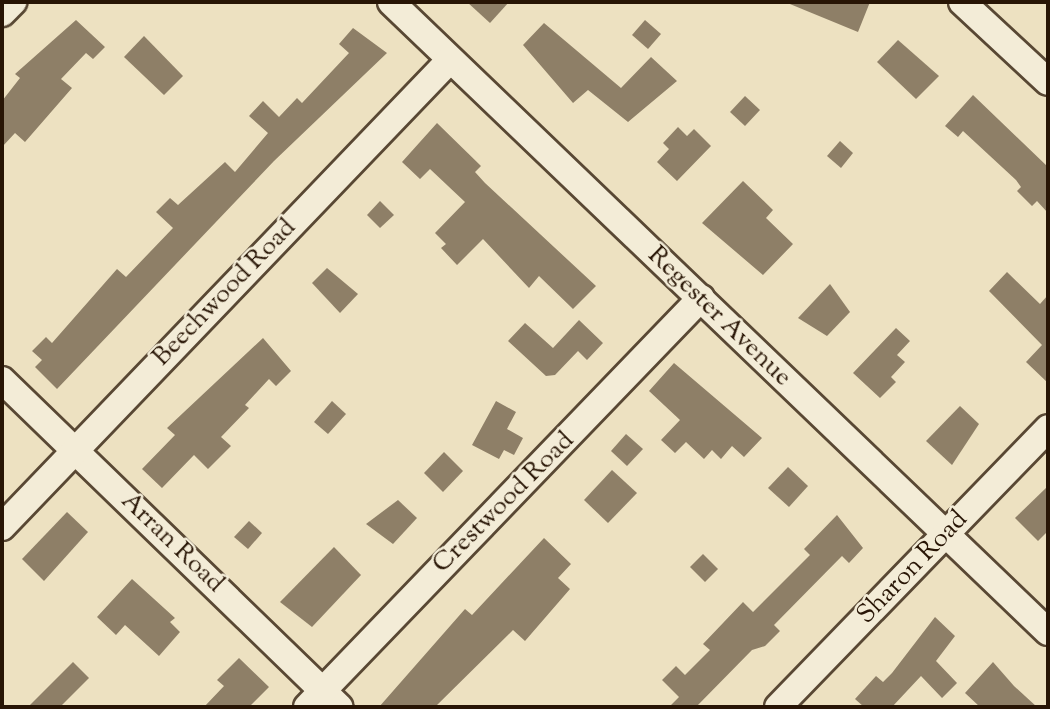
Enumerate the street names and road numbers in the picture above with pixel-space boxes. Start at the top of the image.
street label: Beechwood Road [147,213,303,373]
street label: Regester Avenue [641,240,797,394]
street label: Crestwood Road [427,426,581,580]
street label: Arran Road [114,486,230,600]
street label: Sharon Road [851,505,975,631]

